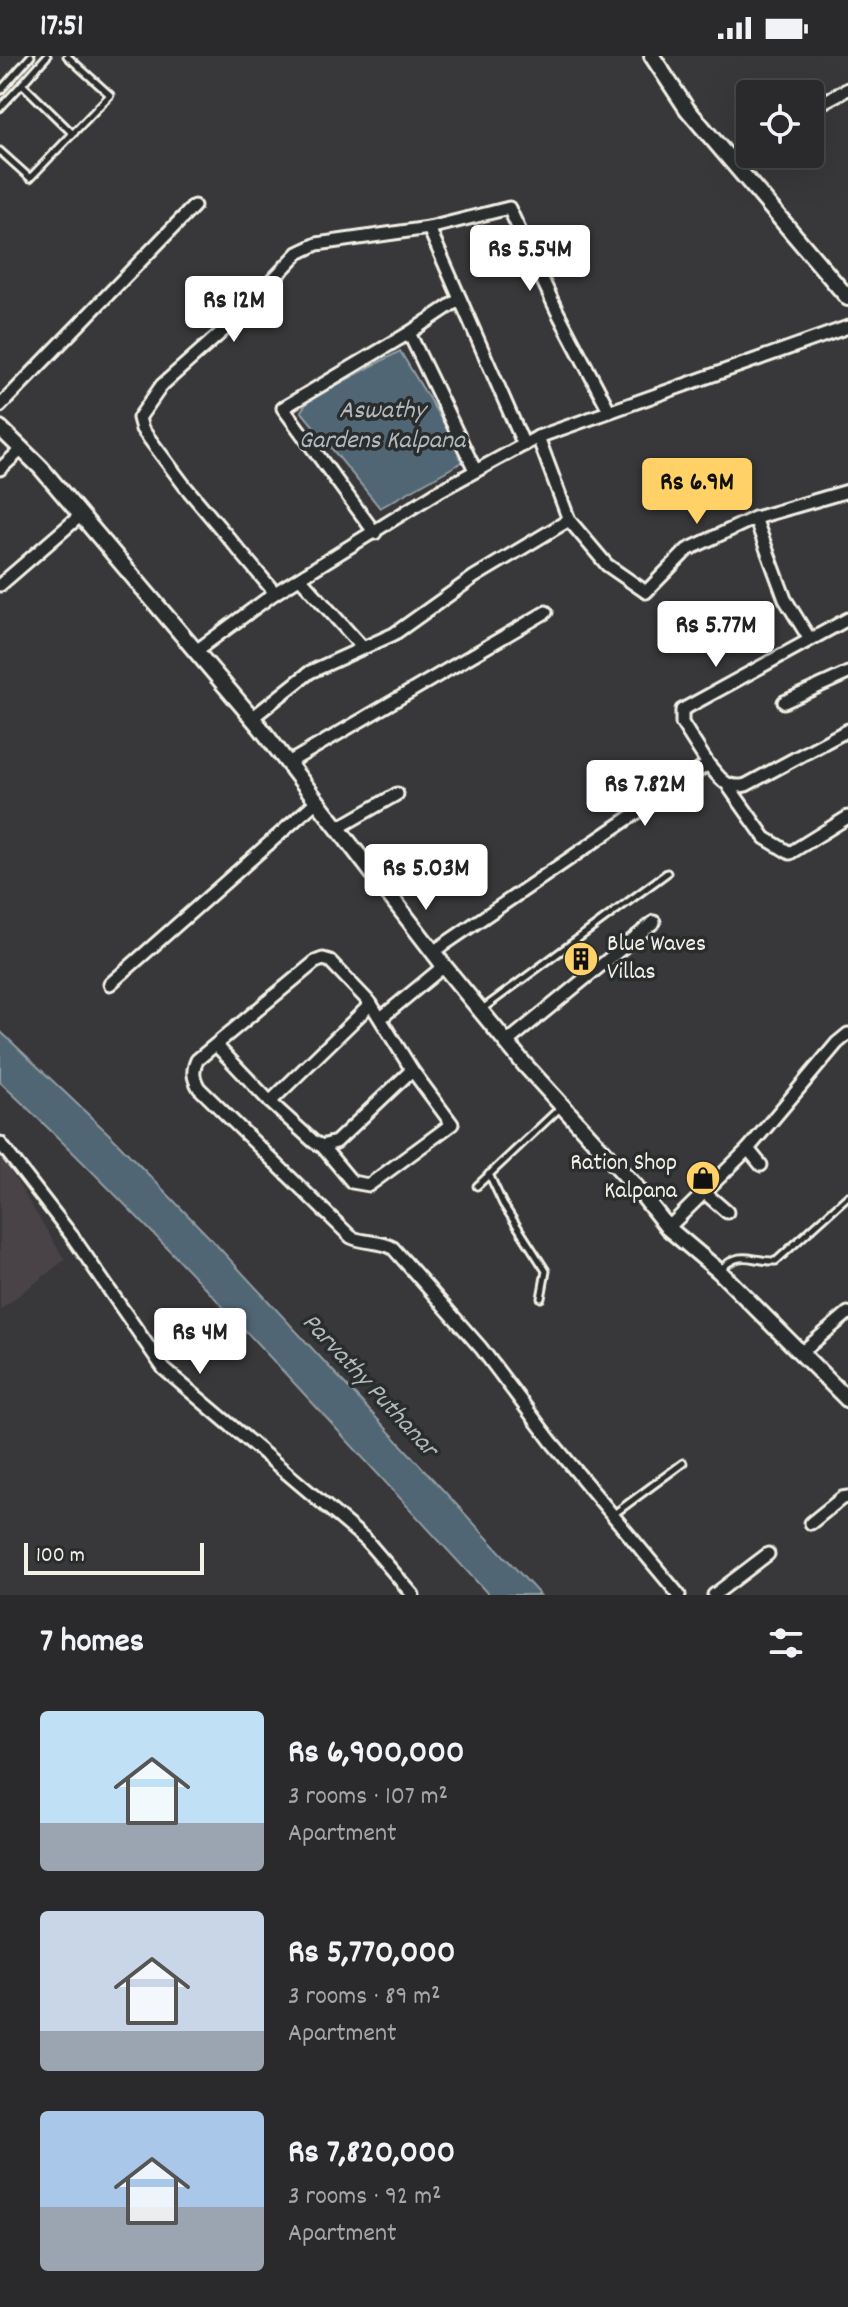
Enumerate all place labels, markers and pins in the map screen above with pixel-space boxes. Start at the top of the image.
pin: Rs 5.54M [447,225,613,293]
pin: Rs 12M [169,276,299,344]
pin: Rs 6.9M [623,458,771,526]
pin: Rs 5.77M [633,601,799,669]
pin: Rs 7.82M [562,760,728,828]
pin: Rs 5.03M [343,844,509,912]
place label: Blue Waves Villas [607,928,706,990]
building icon: Blue Waves Villas [562,940,600,978]
place label: Ration Shop Kalpana [570,1147,678,1209]
shop icon: Ration Shop Kalpana [684,1159,722,1197]
pin: Rs 4M [144,1308,256,1376]

